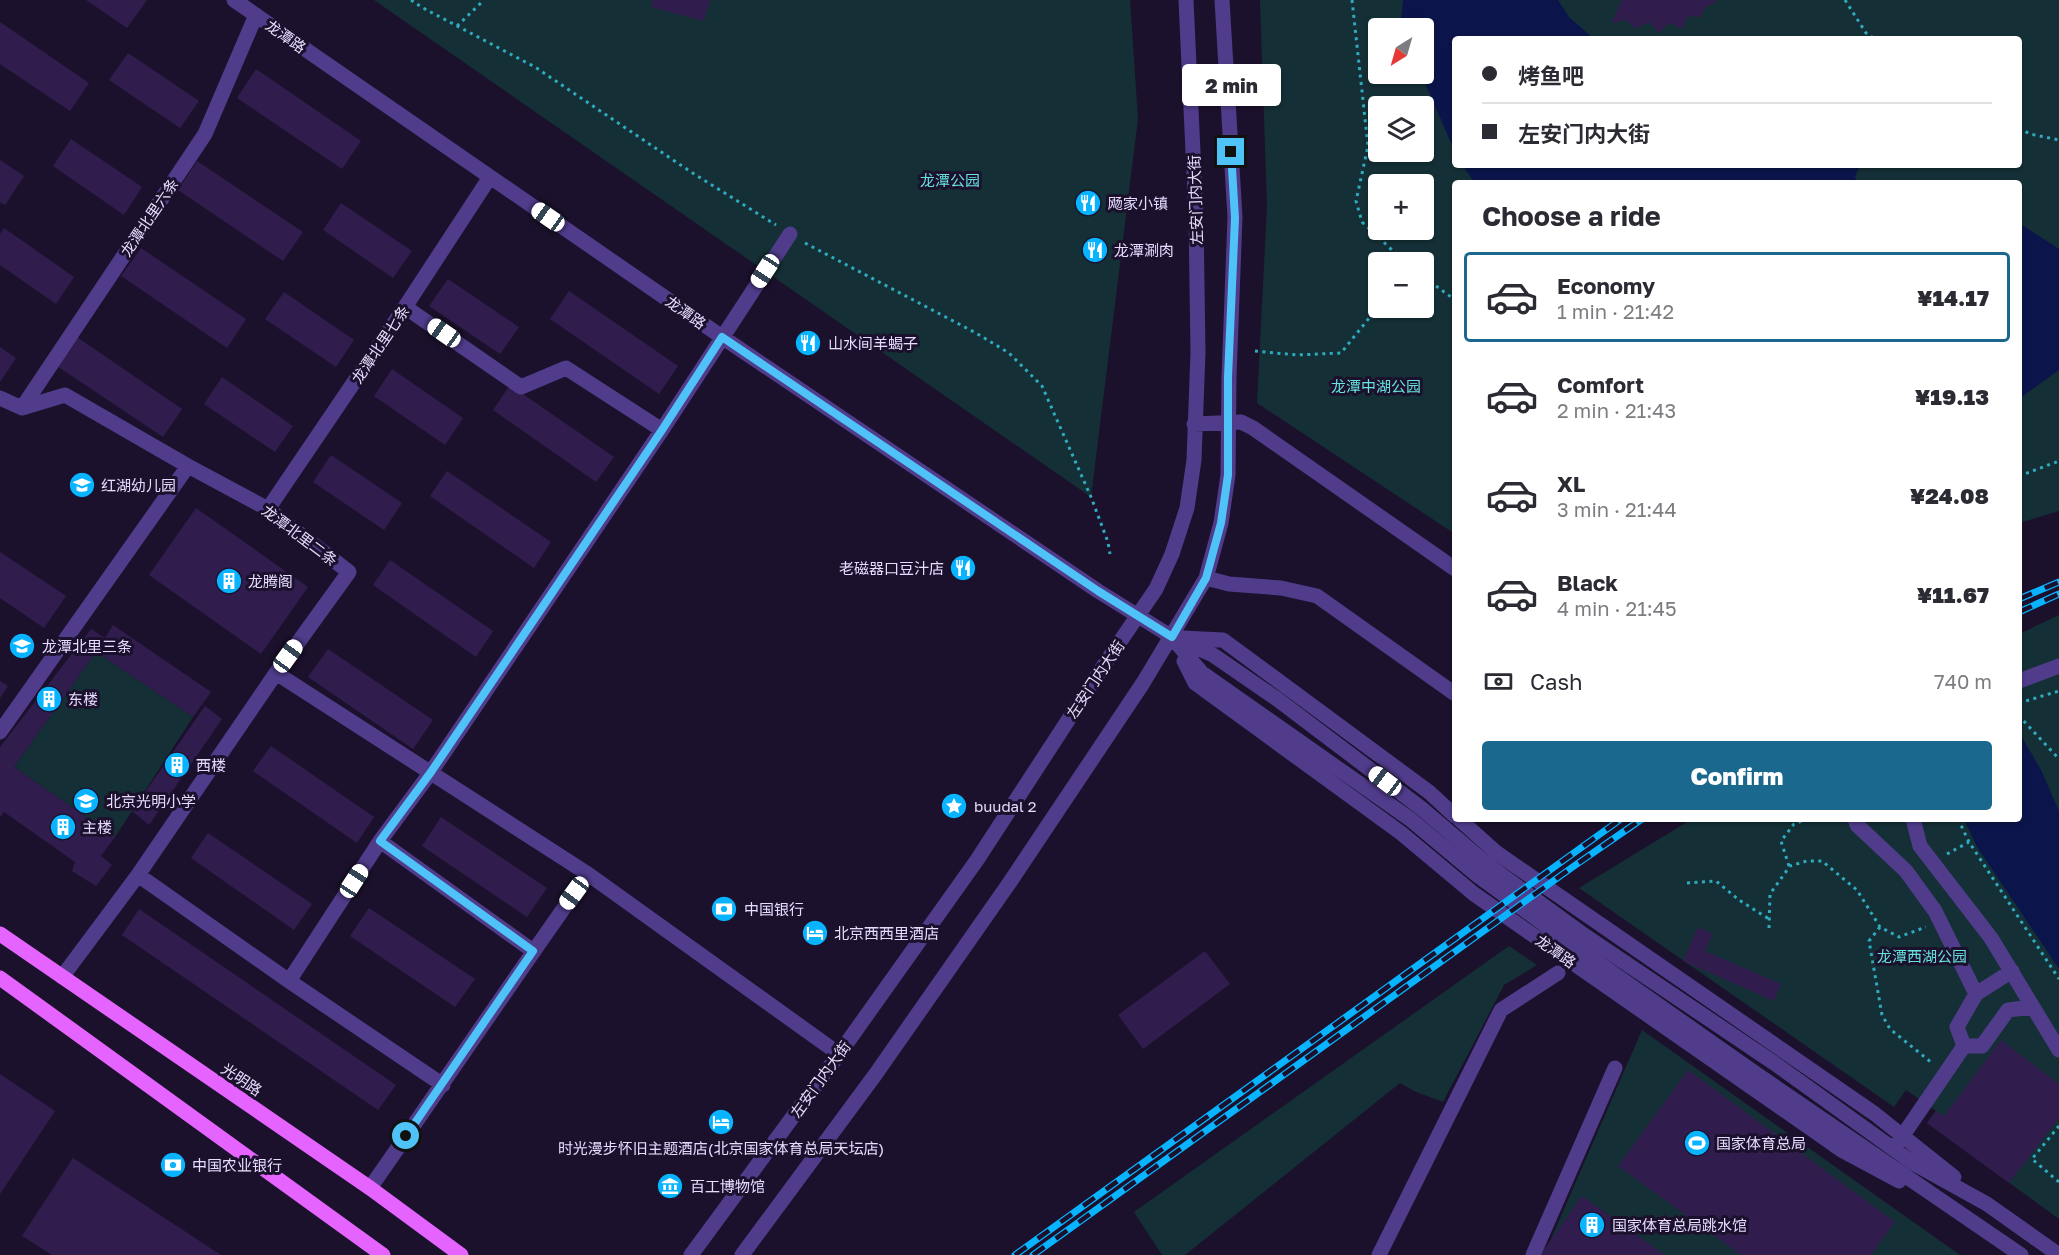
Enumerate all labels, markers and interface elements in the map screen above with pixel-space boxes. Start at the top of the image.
street label: 龙潭路 [262,16,310,56]
north arrow [1368,18,1434,84]
map controls [1368,18,1434,318]
text: 烤鱼吧 [1518,62,1584,89]
callout: 2 min [1182,65,1280,107]
text: 2 min [1205,73,1258,97]
button: layers [1368,96,1434,162]
text: 左安门内大街 [1518,120,1650,147]
route end [1217,138,1244,165]
street label: 左安门内大街 [1184,155,1206,245]
park label: 龙潭公园 [920,171,980,189]
button: + [1368,174,1434,240]
street label: 龙潭北里六条 [116,175,182,259]
restaurant icon: 飏家小镇 [1073,188,1103,218]
place label: 飏家小镇 [1108,194,1168,212]
car [528,199,568,235]
text: Choose a ride [1482,200,1661,232]
restaurant icon: 龙潭涮肉 [1080,235,1110,265]
place label: 龙潭涮肉 [1114,241,1174,259]
car [748,251,782,291]
button: − [1368,252,1434,318]
icon: car [1485,270,1539,324]
text: Economy [1557,272,1655,299]
text: ¥14.17 [1917,284,1989,311]
street label: 龙潭路 [662,292,710,332]
text: 1 min · 21:42 [1557,299,1674,323]
street label: 龙潭北里七条 [347,302,413,386]
car [424,315,464,351]
restaurant icon: 山水间羊蝎子 [793,328,823,358]
place label: 山水间羊蝎子 [828,334,918,352]
icon: car [1485,369,1539,423]
text: Comfort [1557,371,1644,398]
park label: 龙潭中湖公园 [1331,377,1421,395]
text: ¥19.13 [1915,383,1989,410]
text: 2 min · 21:43 [1557,398,1676,422]
icon: car [1485,468,1539,522]
school or university icon: 红湖幼儿园 [67,470,97,500]
text: XL [1557,470,1585,497]
place label: 红湖幼儿园 [101,476,176,494]
text: ¥24.08 [1910,482,1989,509]
text: 3 min · 21:44 [1557,497,1677,521]
street label: 龙潭北里二条 [259,501,341,569]
restaurant icon: 老磁器口豆汁店 [948,553,978,583]
place label: 老磁器口豆汁店 [839,559,944,577]
building icon: 龙腾阁 [214,566,244,596]
icon: car [1485,567,1539,621]
text: Black [1557,569,1618,596]
place label: 龙腾阁 [248,572,293,590]
text: ¥11.67 [1917,581,1989,608]
text: 4 min · 21:45 [1557,596,1677,620]
school or university icon: 龙潭北里三条 [7,631,37,661]
car [270,636,306,676]
place label: 龙潭北里三条 [42,637,132,655]
street label: 左安门内大街 [1062,637,1128,721]
icon: cash [1482,665,1515,698]
text: Cash [1530,668,1583,695]
text: 740 m [1934,669,1992,693]
building icon: 东楼 [34,684,64,714]
place label: 东楼 [68,690,98,708]
button: Confirm [1482,741,1992,810]
building icon: 西楼 [162,750,192,780]
place label: 西楼 [196,756,226,774]
car [1365,763,1405,799]
school or university icon: 北京光明小学 [71,786,101,816]
place icon: buudal 2 [939,791,969,821]
place label: 北京光明小学 [106,792,196,810]
place label: buudal 2 [974,797,1036,815]
building icon: 主楼 [48,812,78,842]
place label: 主楼 [82,818,112,836]
car [337,861,371,901]
car [556,873,592,913]
bank icon: 中国银行 [709,894,739,924]
place label: 中国银行 [744,900,804,918]
hotel icon: 北京西西里酒店 [800,918,830,948]
place label: 北京西西里酒店 [834,924,939,942]
street label: 龙潭路 [1532,931,1580,971]
park label: 龙潭西湖公园 [1877,947,1967,965]
street label: 左安门内大街 [786,1037,854,1121]
street label: 光明路 [218,1059,266,1099]
hotel icon: 时光漫步怀旧主题酒店(北京国家体育总局天坛店) [706,1107,736,1137]
route start [392,1122,419,1149]
sports icon: 国家体育总局 [1682,1128,1712,1158]
place label: 国家体育总局 [1716,1134,1806,1152]
place label: 时光漫步怀旧主题酒店(北京国家体育总局天坛店) [558,1139,884,1157]
bank icon: 中国农业银行 [158,1150,188,1180]
place label: 中国农业银行 [192,1156,282,1174]
museum icon: 百工博物馆 [655,1171,685,1201]
place label: 百工博物馆 [690,1177,765,1195]
building icon: 国家体育总局跳水馆 [1577,1210,1607,1240]
place label: 国家体育总局跳水馆 [1612,1216,1747,1234]

